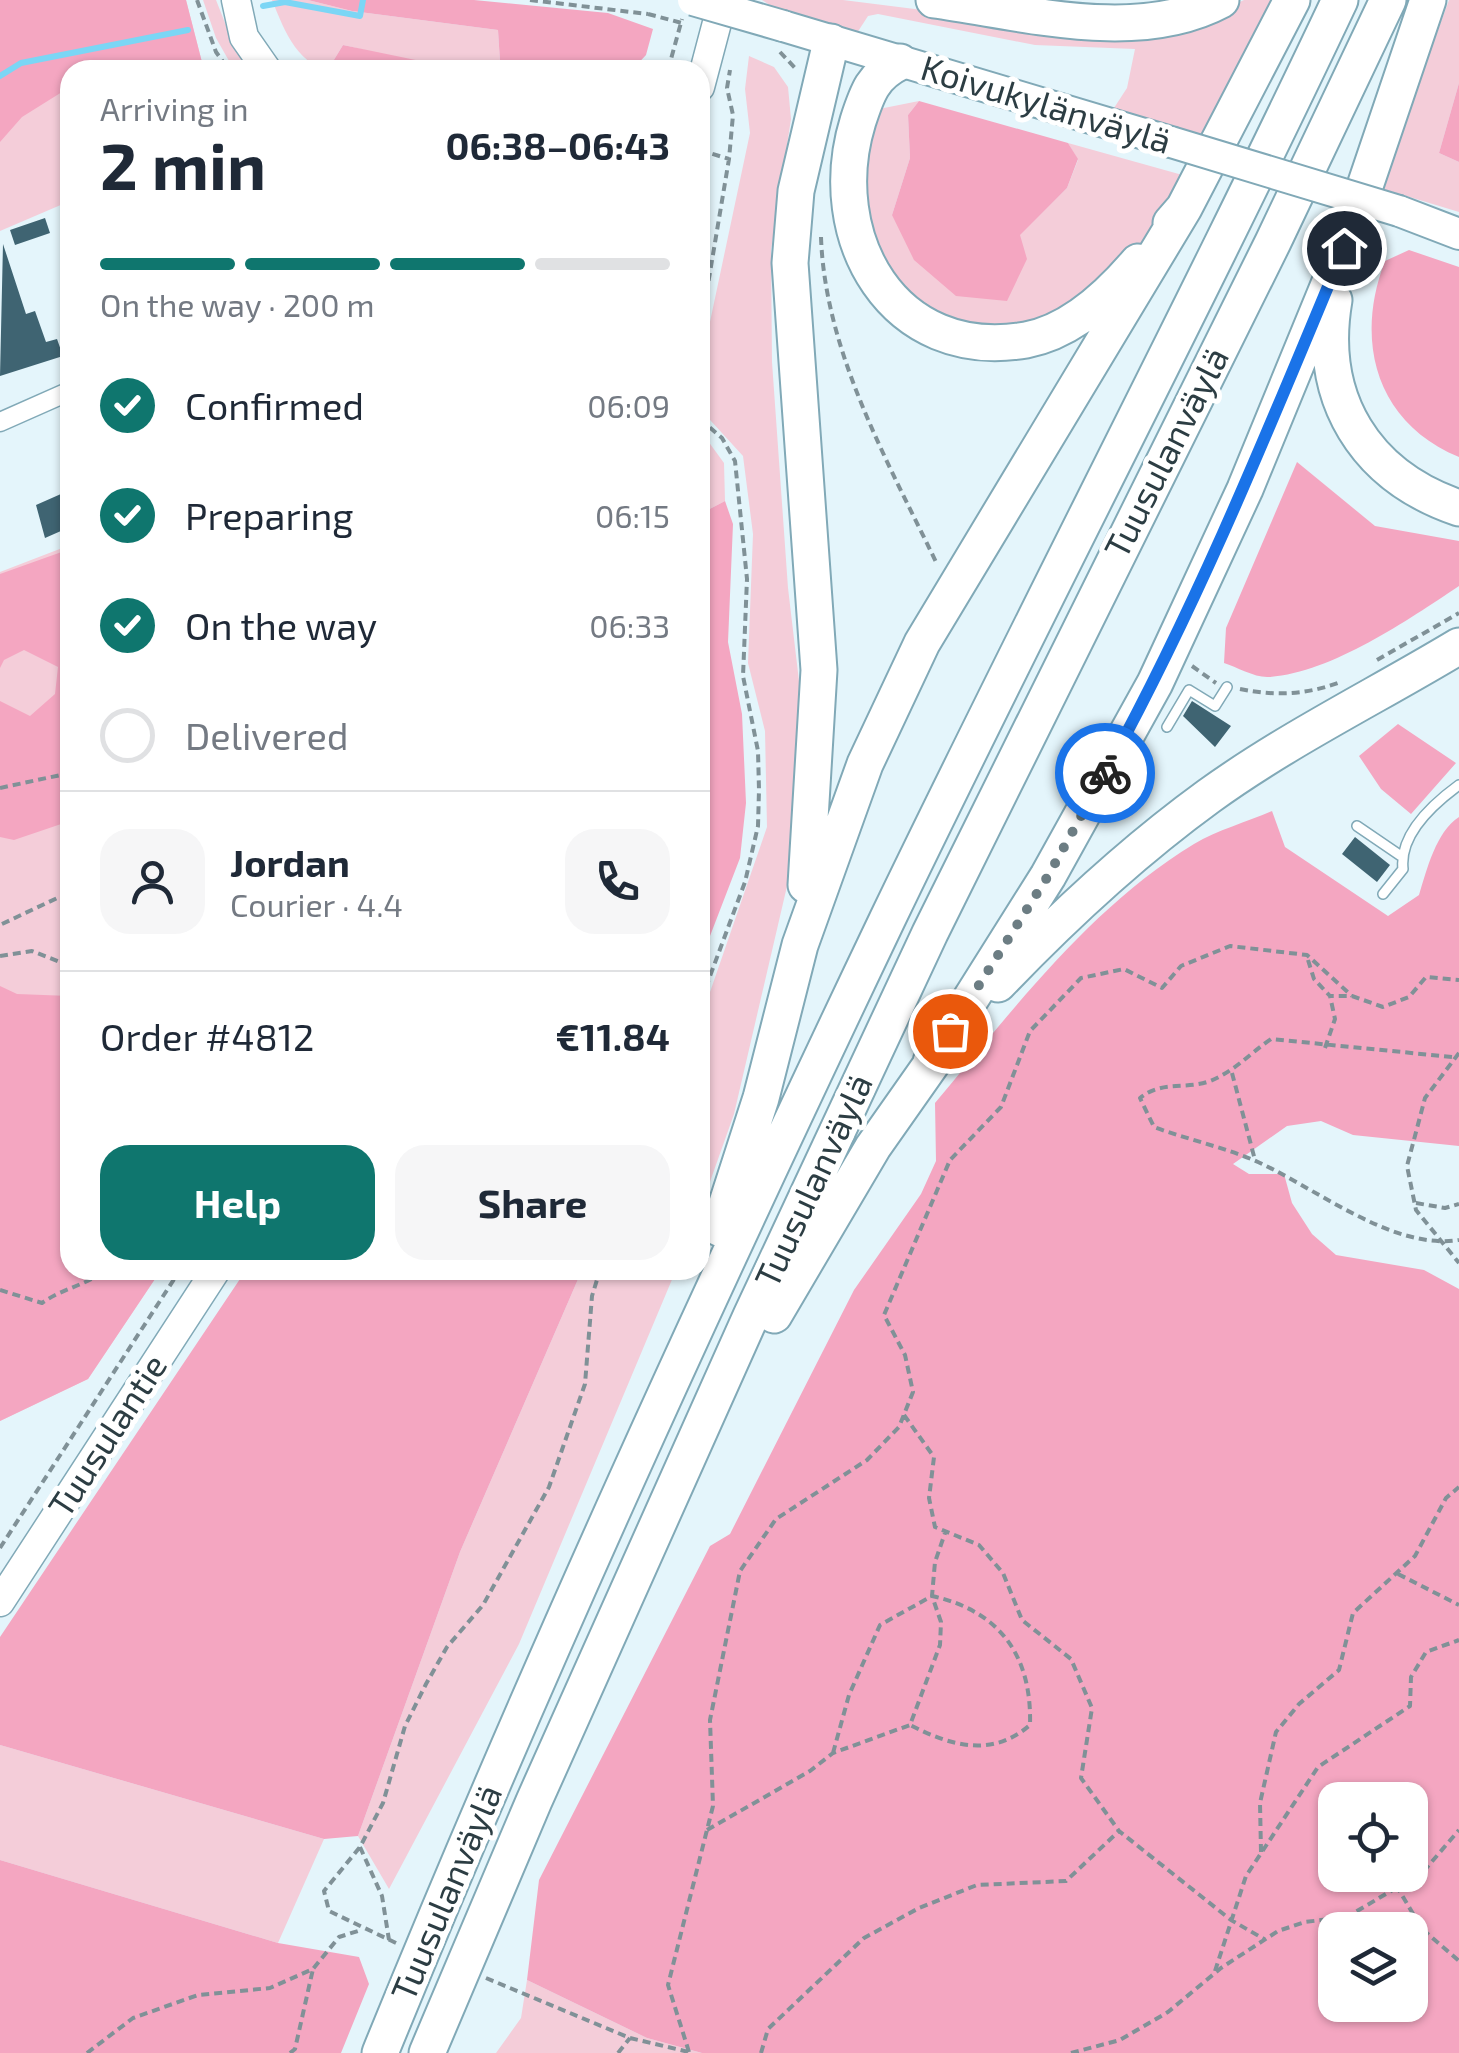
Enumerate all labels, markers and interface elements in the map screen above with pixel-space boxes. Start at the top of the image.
street label: Koivukylänväylä [916,45,1177,161]
text: Arriving in [100,89,249,127]
text: 06:38–06:43 [445,122,670,168]
text: 2 min [100,125,266,203]
pin [1302,206,1387,291]
icon: home [1317,221,1372,276]
text: On the way · 200 m [100,285,375,323]
street label: Tuusulanväylä [1094,340,1236,564]
icon: check [100,378,155,433]
text: Confirmed [185,382,364,428]
text: 06:09 [587,386,670,424]
icon: check [100,488,155,543]
text: Preparing [185,492,353,538]
text: 06:15 [595,496,670,534]
icon: check [100,598,155,653]
text: On the way [185,602,377,648]
text: 06:33 [589,606,670,644]
text: Delivered [185,712,349,758]
courier [1055,723,1155,823]
icon: bike [1078,746,1133,801]
button: person [100,829,205,934]
button: phone [565,829,670,934]
text: Jordan [230,839,350,885]
text: Courier · 4.4 [230,885,403,923]
pin [908,989,993,1074]
icon: bag [923,1004,978,1059]
text: Order #4812 [100,1013,314,1059]
text: €11.84 [556,1013,670,1059]
street label: Tuusulanväylä [744,1067,880,1293]
button: Help [100,1145,375,1260]
button: Share [395,1145,670,1260]
street label: Tuusulantie [38,1346,174,1524]
street label: Tuusulanväylä [381,1778,510,2007]
map controls [1318,1782,1428,2022]
button: locate [1318,1782,1428,1892]
button: layers [1318,1912,1428,2022]

